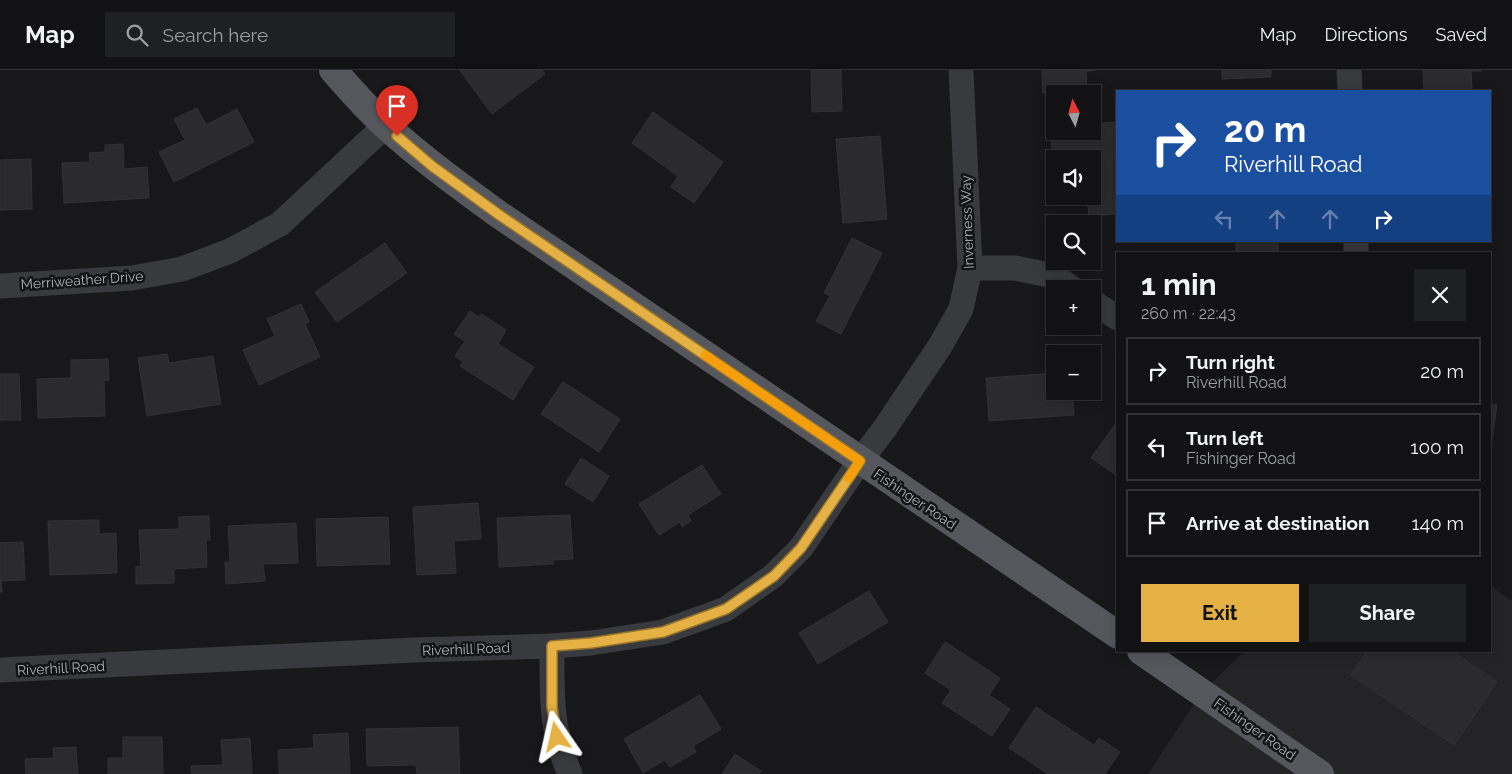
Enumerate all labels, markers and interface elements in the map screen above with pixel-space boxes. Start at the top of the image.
search box [105,12,455,57]
text: Map [25,20,75,49]
icon: search [123,21,151,49]
text: Search here [163,24,268,46]
text: Map [1260,24,1296,45]
text: Directions [1324,24,1408,45]
text: Saved [1436,24,1487,45]
pin [376,85,418,136]
north arrow [1046,85,1101,140]
map controls [1046,85,1101,400]
icon: arrive [383,92,411,120]
text: 20 m [1224,109,1306,150]
icon: right [1141,110,1206,175]
button: sound [1046,150,1101,205]
text: Riverhill Road [1224,151,1362,177]
street label: Inverness Way [957,174,977,269]
icon: left [1210,205,1238,233]
icon: ahead [1263,205,1291,233]
icon: ahead [1316,205,1344,233]
icon: right [1369,205,1397,233]
button: search [1046,215,1101,270]
text: 1 min [1141,267,1217,302]
street label: Merriweather Drive [20,268,144,292]
button: close [1414,269,1466,321]
button: + [1046,280,1101,335]
text: 260 m · 22:43 [1141,304,1236,323]
button: − [1046,345,1101,400]
text: Turn right [1186,351,1275,373]
icon: right [1143,357,1171,385]
text: 20 m [1420,360,1464,382]
text: Riverhill Road [1186,373,1287,392]
text: Turn left [1186,427,1263,449]
icon: left [1143,433,1171,461]
text: 100 m [1410,436,1464,458]
text: Fishinger Road [1186,449,1296,468]
street label: Fishinger Road [871,466,959,532]
icon: arrive [1143,509,1171,537]
text: Arrive at destination [1186,512,1370,534]
text: 140 m [1412,512,1464,534]
button: Exit [1141,584,1299,642]
button: Share [1309,584,1466,642]
street label: Riverhill Road [422,639,510,659]
street label: Riverhill Road [17,658,105,678]
street label: Fishinger Road [1211,695,1299,763]
position arrow [530,710,582,762]

